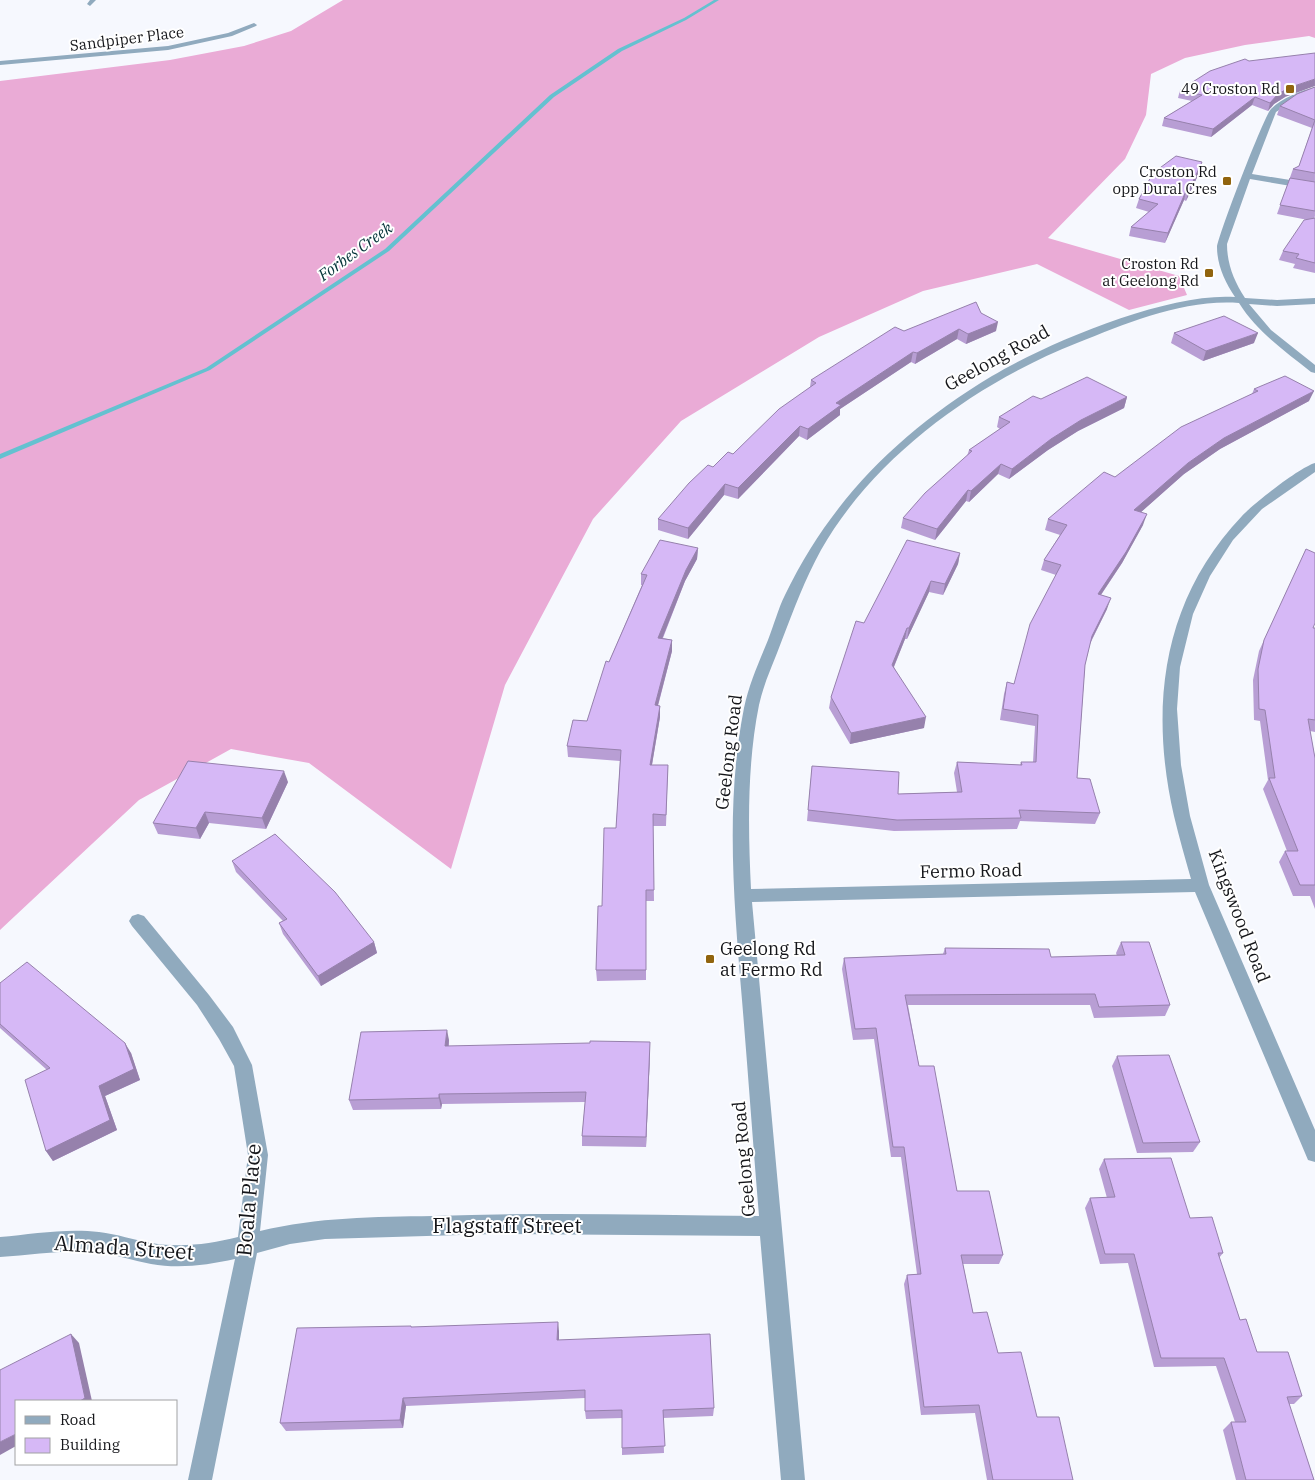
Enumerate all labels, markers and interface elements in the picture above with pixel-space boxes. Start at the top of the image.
street label: Sandpiper Place [69,22,185,55]
place label: 49 Croston Rd [1181,79,1280,98]
marker: 49 Croston Rd [1284,83,1296,95]
place label: Croston Rd opp Dural Cres [1112,162,1217,198]
marker: Croston Rd opp Dural Cres [1221,175,1233,187]
water label: Forbes Creek [313,217,397,285]
place label: Croston Rd at Geelong Rd [1102,254,1199,290]
marker: Croston Rd at Geelong Rd [1203,267,1215,279]
street label: Geelong Road [940,319,1053,396]
street label: Geelong Road [710,693,747,811]
street label: Kingswood Road [1203,846,1275,986]
street label: Fermo Road [920,858,1023,883]
place label: Geelong Rd at Fermo Rd [720,937,823,981]
marker: Geelong Rd at Fermo Rd [704,953,716,965]
street label: Geelong Road [727,1100,760,1218]
street label: Boala Place [229,1142,267,1257]
street label: Flagstaff Street [432,1211,582,1239]
street label: Almada Street [53,1228,195,1266]
legend [15,1400,178,1465]
text: Road [60,1410,96,1429]
text: Building [60,1435,120,1454]

